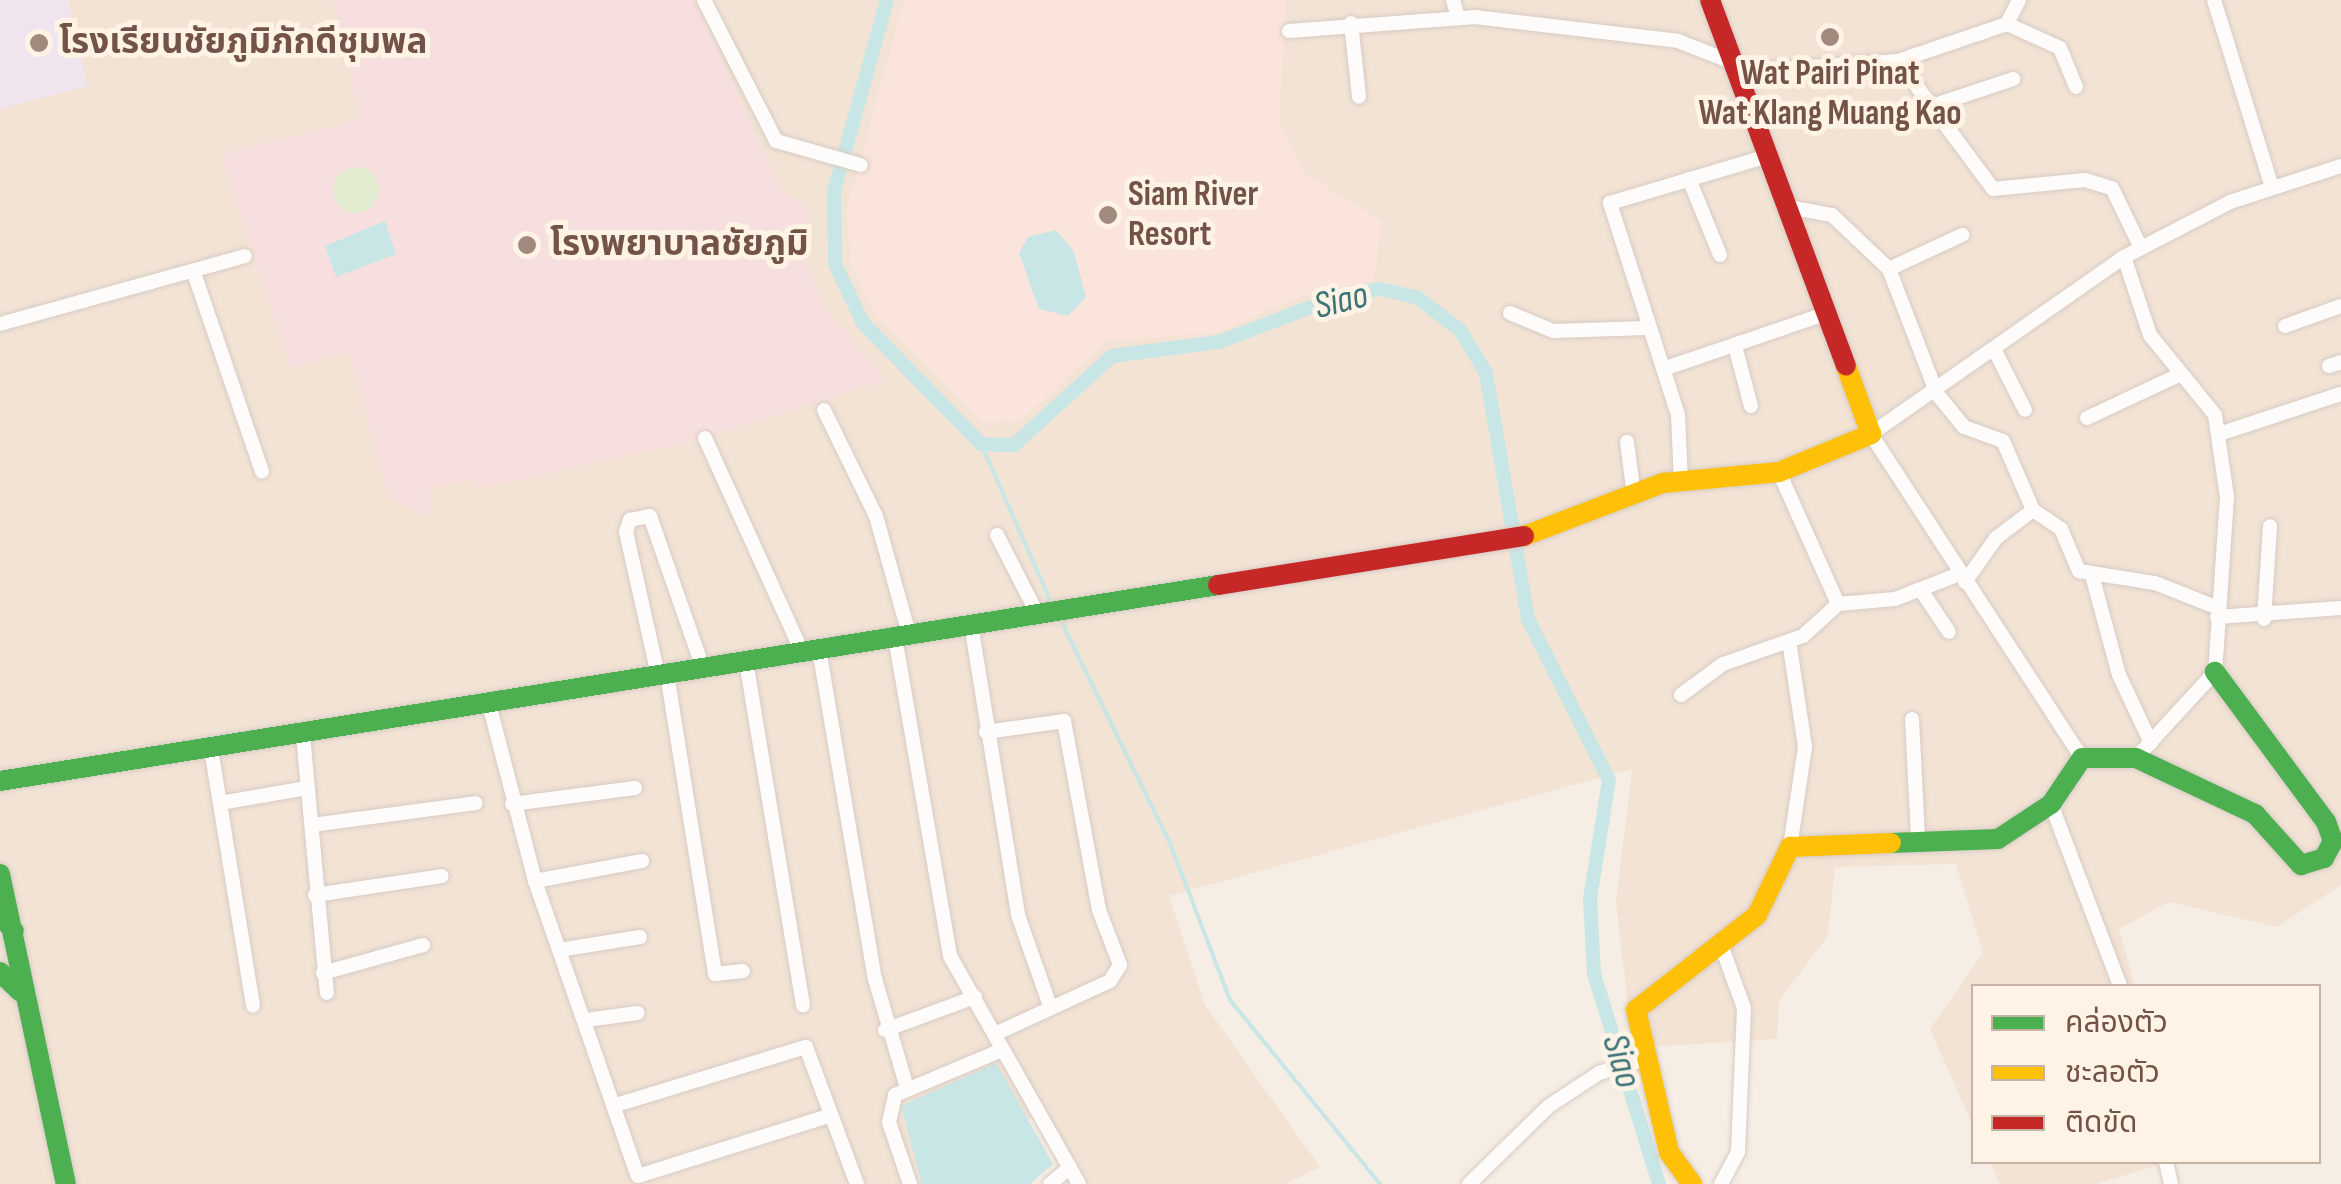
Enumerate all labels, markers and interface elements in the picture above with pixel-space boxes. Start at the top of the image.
place label: โรงเรียนชัยภูมิภักดีชุมพล [59,22,427,64]
marker: Wat Pairi Pinat Wat Klang Muang Kao [1819,26,1841,48]
marker: โรงเรียนชัยภูมิภักดีชุมพล [28,32,50,54]
place label: Wat Pairi Pinat Wat Klang Muang Kao [1698,53,1962,135]
place label: Siam River Resort [1128,174,1258,256]
marker: Siam River Resort [1097,204,1119,226]
place label: โรงพยาบาลชัยภูมิ [550,224,809,266]
marker: โรงพยาบาลชัยภูมิ [514,232,540,258]
water label: Siao [1309,272,1373,330]
legend [1971,984,2321,1164]
text: คล่องตัว [2065,1005,2168,1041]
water label: Siao [1591,1029,1651,1093]
text: ชะลอตัว [2065,1055,2160,1091]
text: ติดขัด [2065,1105,2137,1141]

